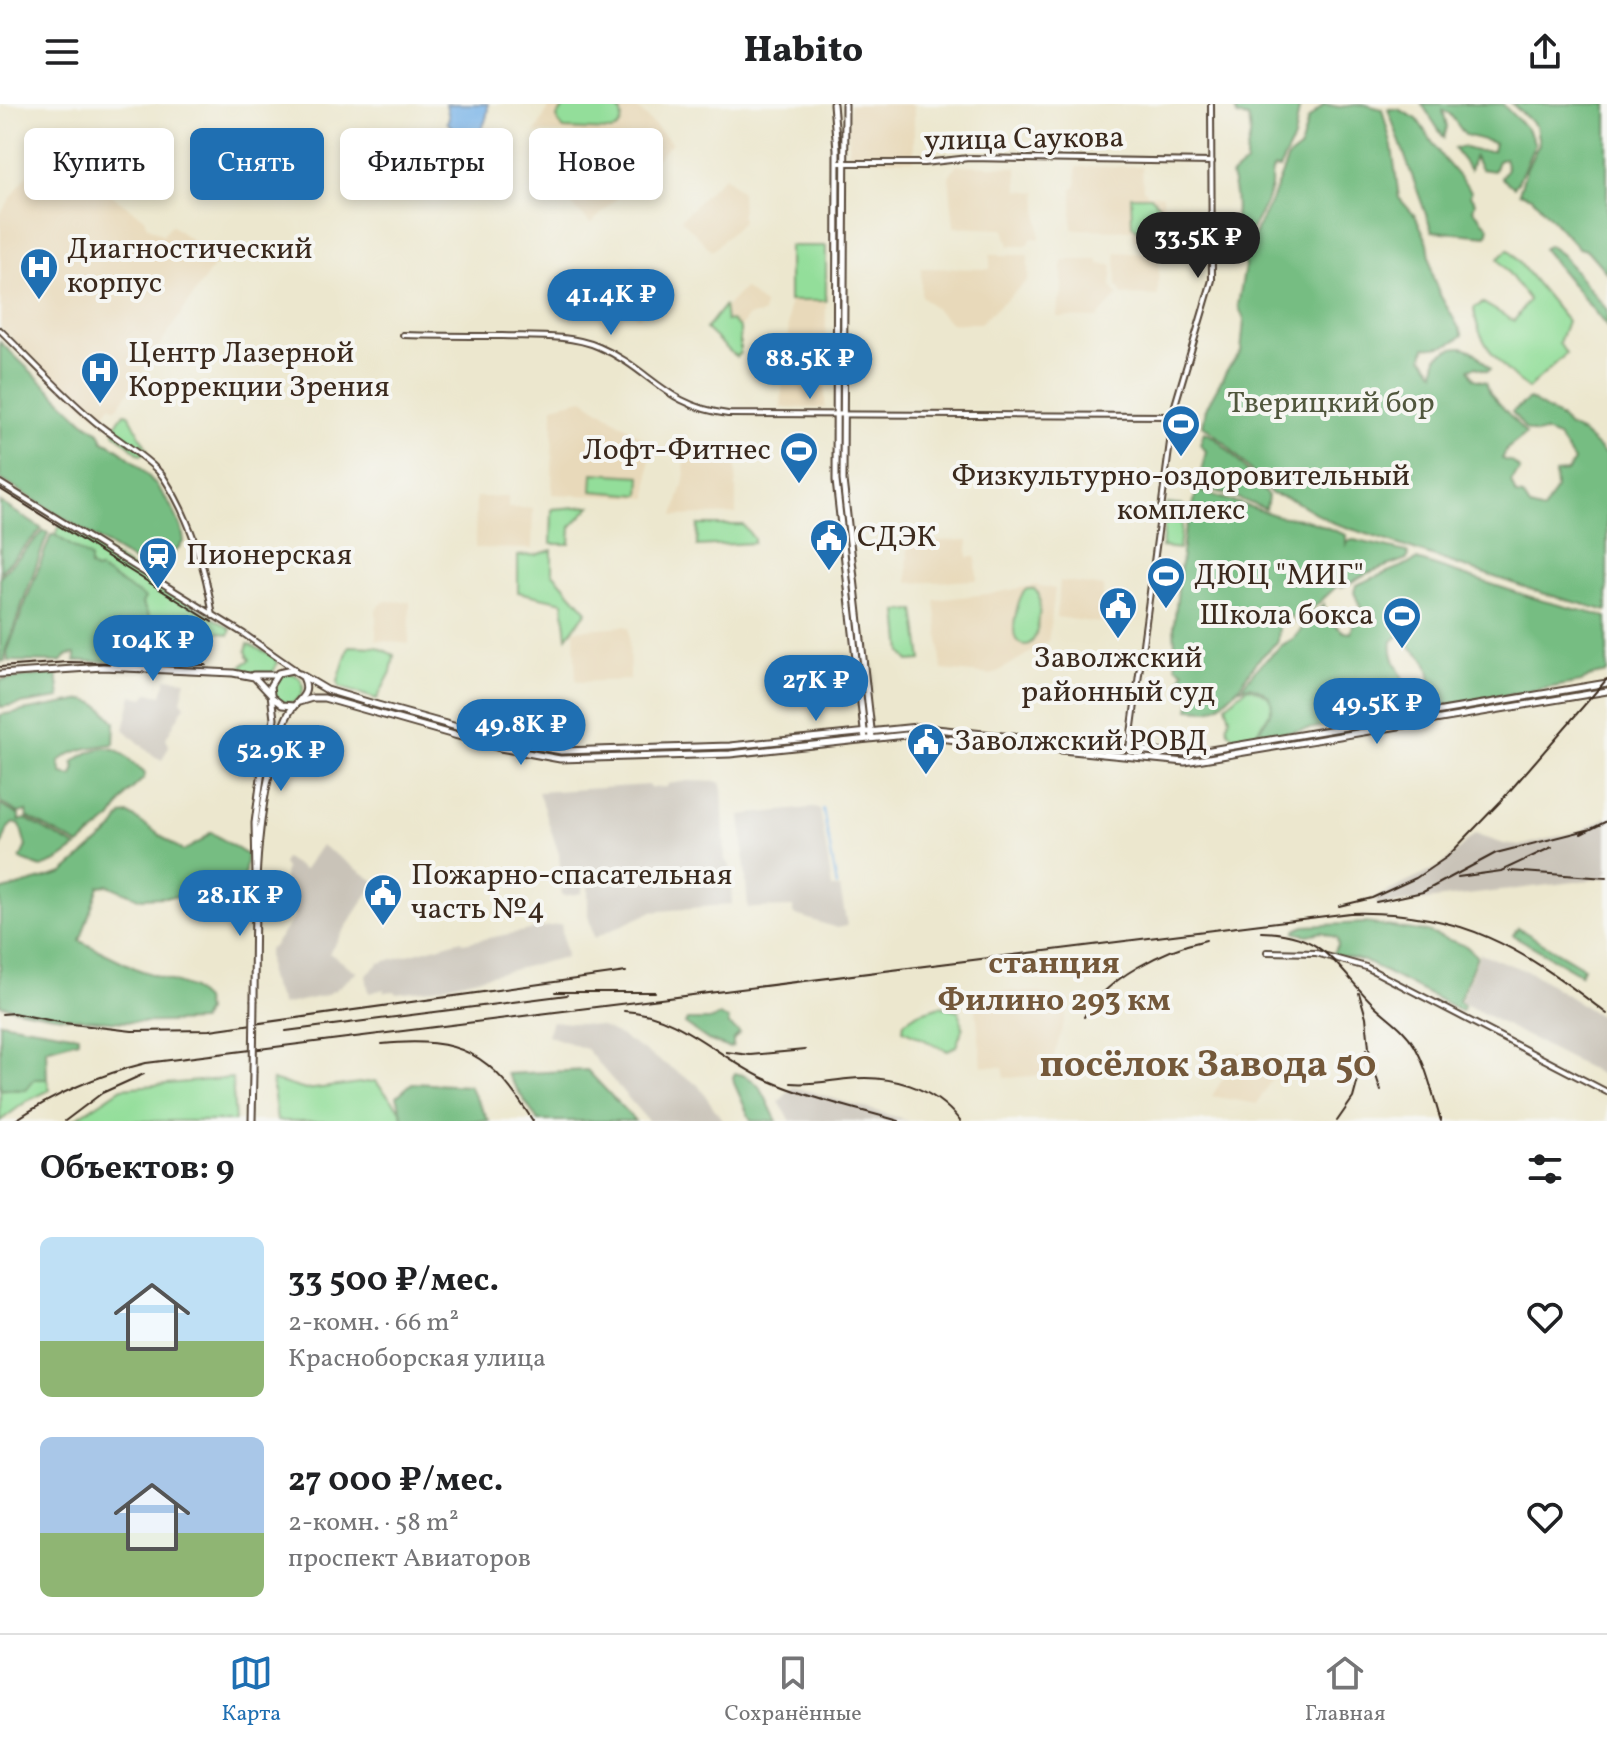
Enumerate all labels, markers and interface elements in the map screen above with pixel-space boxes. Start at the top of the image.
text: Habito [744,27,863,77]
icon: menu [40,30,84,74]
icon: share [1523,30,1567,74]
street label: улица Саукова [923,117,1125,163]
chip: Купить [24,128,174,200]
chip: Снять [190,128,324,200]
chip: Фильтры [340,128,513,200]
chip: Новое [529,128,663,200]
pin: 33.5K ₽ [1124,212,1272,280]
text: 33.5K ₽ [1154,220,1242,256]
place label: Диагностический корпус [67,229,312,305]
hospital icon: Диагностический корпус [18,246,60,301]
pin: 41.4K ₽ [537,269,685,337]
text: 41.4K ₽ [565,277,657,313]
place label: Центр Лазерной Коррекции Зрения [128,333,390,409]
pin: 88.5K ₽ [736,333,884,401]
text: 88.5K ₽ [765,341,855,377]
hospital icon: Центр Лазерной Коррекции Зрения [79,350,121,405]
park label: Тверицкий бор [1227,383,1435,425]
sports icon: Физкультурно-оздоровительный комплекс [1160,403,1202,458]
place label: Лофт-Фитнес [583,430,771,472]
sports icon: Лофт-Фитнес [778,430,820,485]
place label: Физкультурно-оздоровительный комплекс [952,456,1410,532]
public building icon: СДЭК [808,517,850,572]
place label: СДЭК [857,517,937,559]
station icon: Пионерская [137,535,179,590]
place label: Пионерская [186,535,352,577]
sports icon: ДЮЦ "МИГ" [1145,555,1187,610]
place label: ДЮЦ "МИГ" [1194,555,1364,597]
public building icon: Заволжский районный суд [1097,585,1139,640]
place label: Школа бокса [1199,595,1374,637]
sports icon: Школа бокса [1381,595,1423,650]
pin: 104K ₽ [88,615,218,683]
text: 104K ₽ [111,623,195,659]
place label: Заволжский районный суд [1021,638,1215,714]
pin: 27K ₽ [760,655,872,723]
text: 27K ₽ [782,663,850,699]
pin: 49.5K ₽ [1303,678,1451,746]
text: 49.5K ₽ [1332,686,1422,722]
pin: 49.8K ₽ [447,699,595,767]
text: 49.8K ₽ [475,707,567,743]
public building icon: Заволжский РОВД [905,721,947,776]
place label: Заволжский РОВД [954,721,1208,763]
pin: 52.9K ₽ [207,725,355,793]
text: 52.9K ₽ [236,733,326,769]
place label: Пожарно-спасательная часть №4 [411,855,732,931]
pin: 28.1K ₽ [166,870,314,938]
public building icon: Пожарно-спасательная часть №4 [362,872,404,927]
text: 28.1K ₽ [197,878,283,914]
district label: станция Филино 293 км [938,943,1170,1024]
district label: посёлок Завода 50 [1040,1040,1377,1093]
text: Объектов: 9 [40,1146,235,1193]
icon: filters [1523,1147,1567,1191]
text: 33 500 ₽/мес. [288,1258,499,1305]
icon: home [104,1269,200,1365]
icon: heart [1523,1295,1567,1339]
text: 2-комн. · 66 m² [288,1305,459,1341]
text: Красноборская улица [288,1341,546,1377]
text: 27 000 ₽/мес. [288,1458,503,1505]
icon: home [104,1469,200,1565]
icon: heart [1523,1495,1567,1539]
text: 2-комн. · 58 m² [288,1505,459,1541]
text: проспект Авиаторов [288,1541,531,1577]
tab: Карта [222,1651,281,1730]
tab: Сохранённые [724,1651,862,1730]
tab: Главная [1305,1651,1385,1730]

